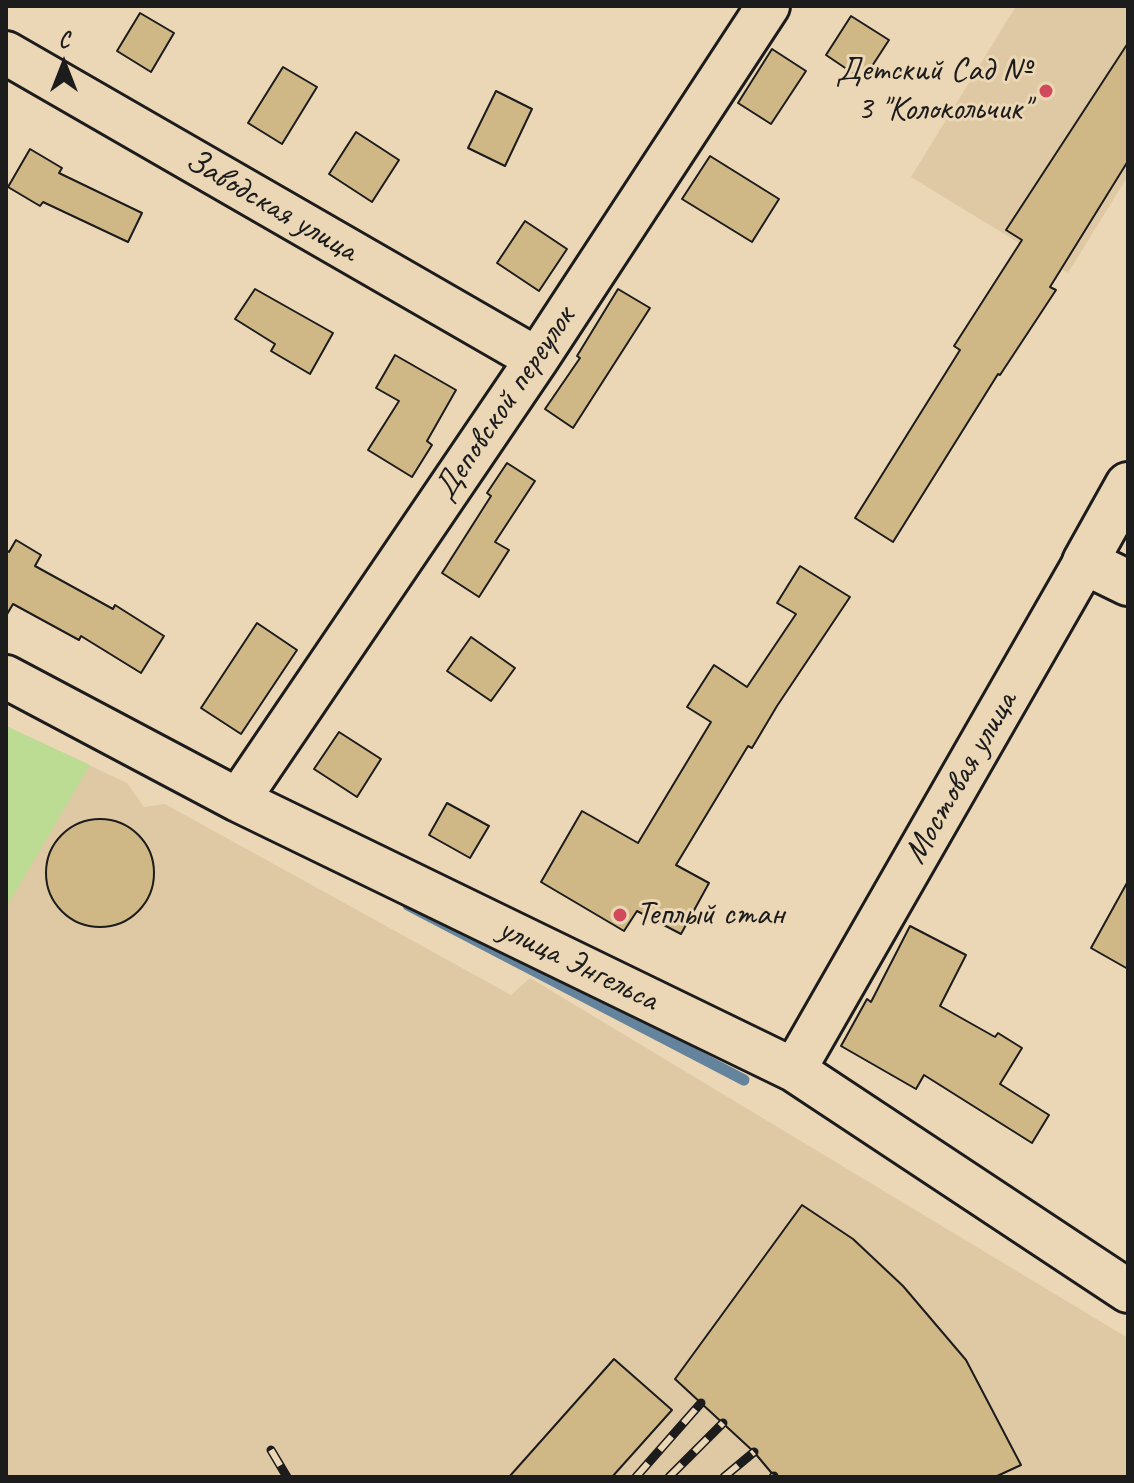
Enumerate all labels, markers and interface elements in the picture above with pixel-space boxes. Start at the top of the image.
north arrow [24,24,104,104]
text: С [59,26,69,54]
place label: Детский Сад № 3 "Колокольчик" [836,51,1030,130]
marker: Детский Сад № 3 "Колокольчик" [1037,82,1055,100]
street label: Заводская улица [178,140,364,272]
street label: Деповской переулок [425,299,585,509]
street label: Мостовая улица [895,685,1027,871]
place label: Теплый стан [636,895,784,935]
marker: Теплый стан [611,906,629,924]
street label: улица Энгельса [492,909,664,1021]

